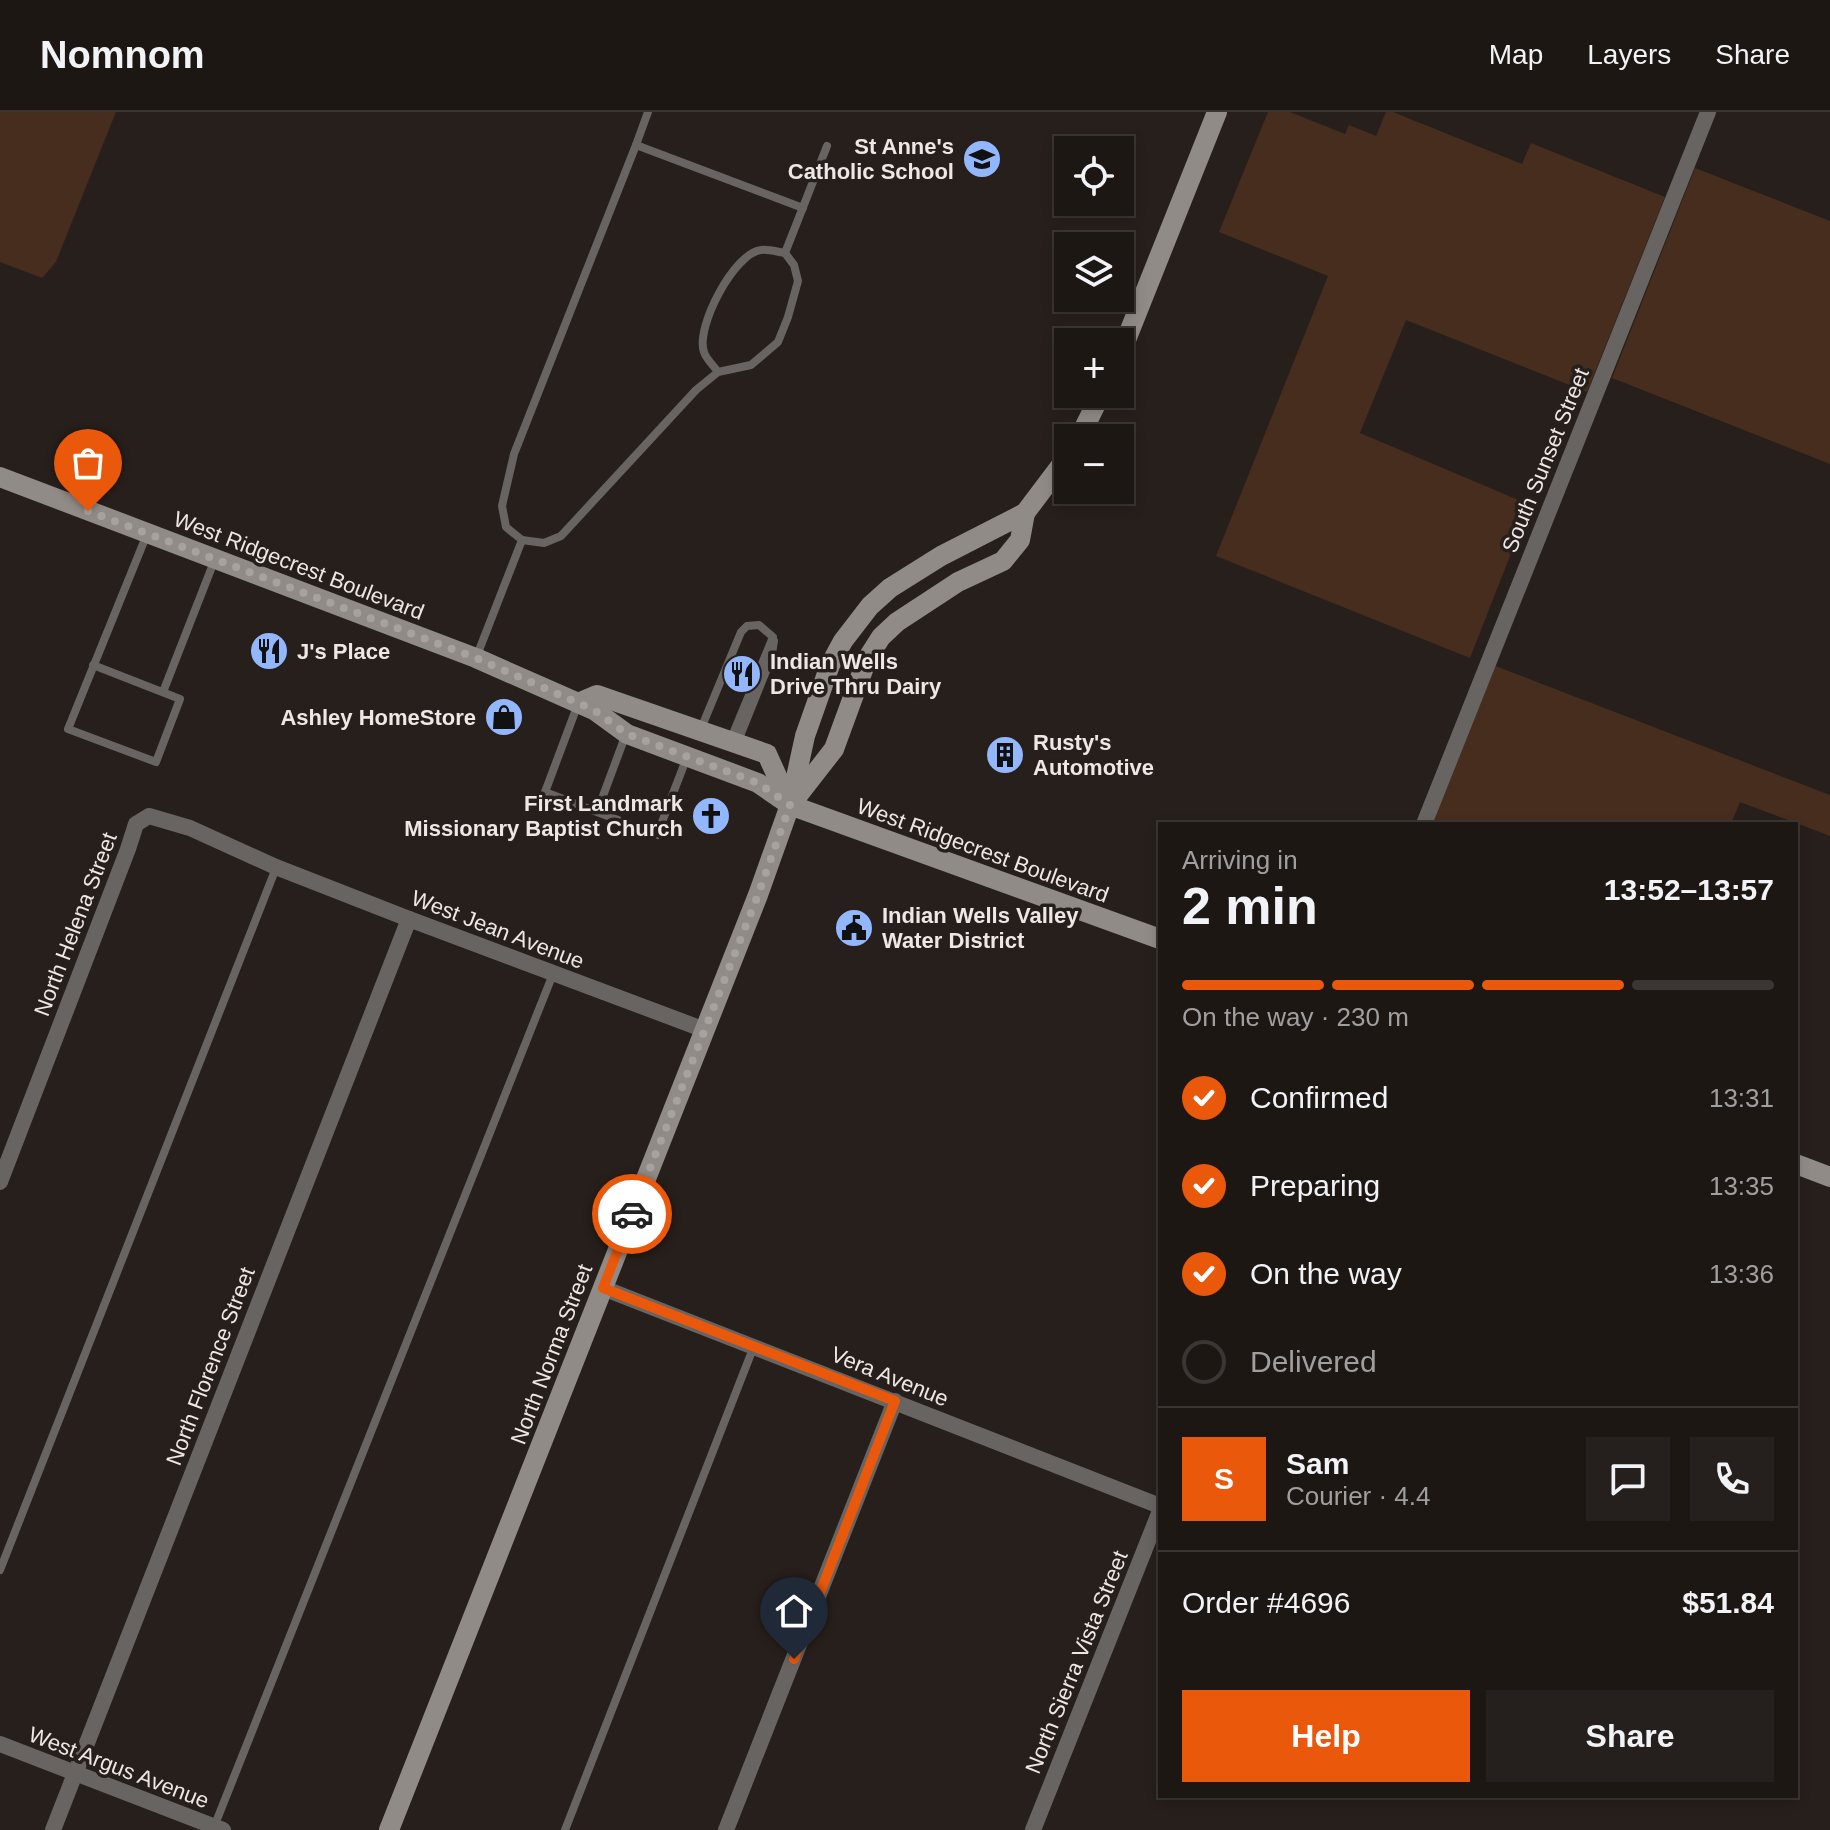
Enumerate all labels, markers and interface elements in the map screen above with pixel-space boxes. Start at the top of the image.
text: Nomnom [40,34,205,76]
text: Map [1489,39,1543,70]
text: Layers [1587,39,1671,70]
text: Share [1715,39,1790,70]
place label: St Anne's Catholic School [788,134,954,184]
map controls [1054,136,1134,504]
button: locate [1054,136,1134,216]
school or university icon: St Anne's Catholic School [961,138,1003,180]
button: layers [1054,232,1134,312]
button: + [1054,328,1134,408]
street label: South Sunset Street [1497,364,1594,556]
button: − [1054,424,1134,504]
pin [54,429,122,511]
icon: bag [66,441,110,485]
street label: West Ridgecrest Boulevard [170,506,428,625]
restaurant icon: J's Place [248,630,290,672]
place label: J's Place [297,639,390,664]
place label: Indian Wells Drive Thru Dairy [770,649,942,699]
restaurant icon: Indian Wells Drive Thru Dairy [721,653,763,695]
shop icon: Ashley HomeStore [483,696,525,738]
place label: Ashley HomeStore [280,705,476,730]
place label: Rusty's Automotive [1033,730,1154,780]
building icon: Rusty's Automotive [984,734,1026,776]
place label: First Landmark Missionary Baptist Church [404,791,684,841]
street label: West Ridgecrest Boulevard [853,793,1112,908]
church icon: First Landmark Missionary Baptist Church [690,795,732,837]
street label: North Helena Street [29,829,122,1019]
text: Arriving in [1182,845,1298,875]
text: 13:52–13:57 [1604,873,1774,906]
text: 2 min [1182,877,1318,935]
street label: West Jean Avenue [408,885,588,974]
place label: Indian Wells Valley Water District [882,903,1079,953]
public building icon: Indian Wells Valley Water District [833,907,875,949]
text: On the way · 230 m [1182,1002,1409,1032]
icon: check [1182,1076,1226,1120]
text: Confirmed [1250,1081,1388,1114]
text: 13:31 [1709,1083,1774,1113]
icon: check [1182,1164,1226,1208]
text: Preparing [1250,1169,1380,1202]
text: 13:35 [1709,1171,1774,1201]
courier [592,1174,672,1254]
icon: car [610,1192,654,1236]
icon: check [1182,1252,1226,1296]
text: On the way [1250,1257,1402,1290]
text: 13:36 [1709,1259,1774,1289]
street label: North Norma Street [506,1261,597,1448]
street label: North Florence Street [161,1264,260,1469]
street label: Vera Avenue [827,1342,952,1411]
text: Delivered [1250,1345,1377,1378]
button: chat [1586,1437,1670,1521]
button: phone [1690,1437,1774,1521]
text: Sam [1286,1447,1349,1480]
text: S [1214,1462,1234,1495]
text: Courier · 4.4 [1286,1481,1431,1511]
street label: North Sierra Vista Street [1020,1547,1133,1777]
pin [760,1577,828,1659]
text: Order #4696 [1182,1586,1350,1619]
text: $51.84 [1682,1586,1774,1619]
icon: home [772,1589,816,1633]
button: Help [1182,1690,1470,1782]
button: Share [1486,1690,1774,1782]
street label: West Argus Avenue [25,1722,213,1813]

